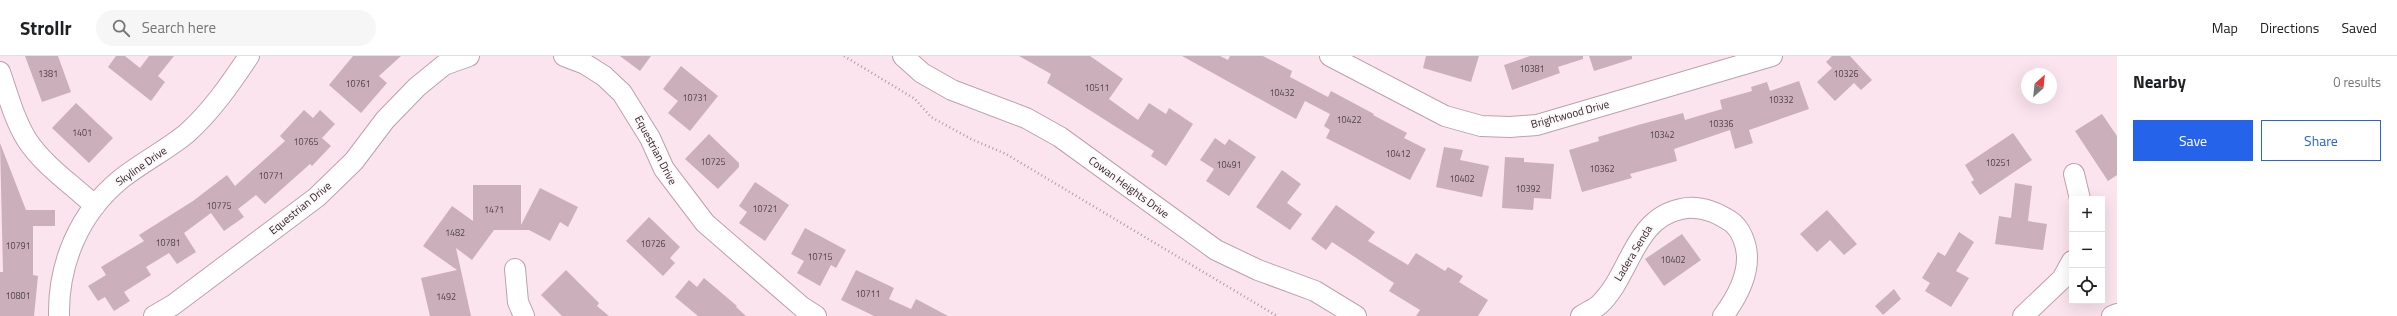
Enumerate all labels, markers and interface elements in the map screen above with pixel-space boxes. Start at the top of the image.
search box [96,10,376,46]
text: Strollr [20,13,72,42]
text: Search here [142,16,216,39]
icon: search [110,17,132,39]
text: Map [2212,17,2238,38]
text: Directions [2260,17,2319,38]
text: Saved [2341,17,2377,38]
house number: 10381 [1519,62,1545,75]
house number: 1381 [38,67,58,80]
house number: 10326 [1833,67,1859,80]
north arrow [2021,68,2057,104]
text: Nearby [2133,69,2186,95]
text: 0 results [2333,72,2381,92]
house number: 10761 [345,77,371,90]
house number: 10511 [1084,81,1110,94]
house number: 10432 [1269,86,1295,99]
house number: 10731 [682,91,708,104]
house number: 10332 [1768,93,1794,106]
street label: Brightwood Drive [1529,96,1611,132]
street label: Equestrian Drive [631,113,681,188]
house number: 10422 [1336,113,1362,126]
house number: 10336 [1708,117,1734,130]
button: Save [2133,120,2253,161]
button: Share [2261,120,2381,161]
house number: 1401 [72,126,92,139]
house number: 10342 [1649,128,1675,141]
house number: 10765 [293,135,319,148]
street label: Skyline Drive [112,142,170,190]
house number: 10412 [1385,147,1411,160]
street label: Cowan Heights Drive [1085,152,1173,222]
house number: 10725 [700,155,726,168]
house number: 10251 [1985,156,2011,169]
house number: 10491 [1216,158,1242,171]
house number: 10362 [1589,162,1615,175]
house number: 10771 [258,169,284,182]
house number: 10402 [1449,172,1475,185]
street label: Equestrian Drive [265,178,335,238]
house number: 10392 [1515,182,1541,195]
map controls [2069,196,2105,304]
button: + [2069,196,2105,232]
house number: 10775 [206,199,232,212]
house number: 10721 [752,202,778,215]
house number: 1471 [484,203,504,216]
street label: Ladera Senda [1610,222,1656,284]
house number: 1482 [445,226,465,239]
button: − [2069,232,2105,268]
house number: 10781 [155,236,181,249]
house number: 10726 [640,237,666,250]
house number: 10791 [5,239,31,252]
house number: 10715 [807,250,833,263]
house number: 10402 [1660,253,1686,266]
button: locate [2069,268,2105,304]
house number: 10711 [855,287,881,300]
house number: 10801 [5,289,31,302]
house number: 1492 [436,290,456,303]

